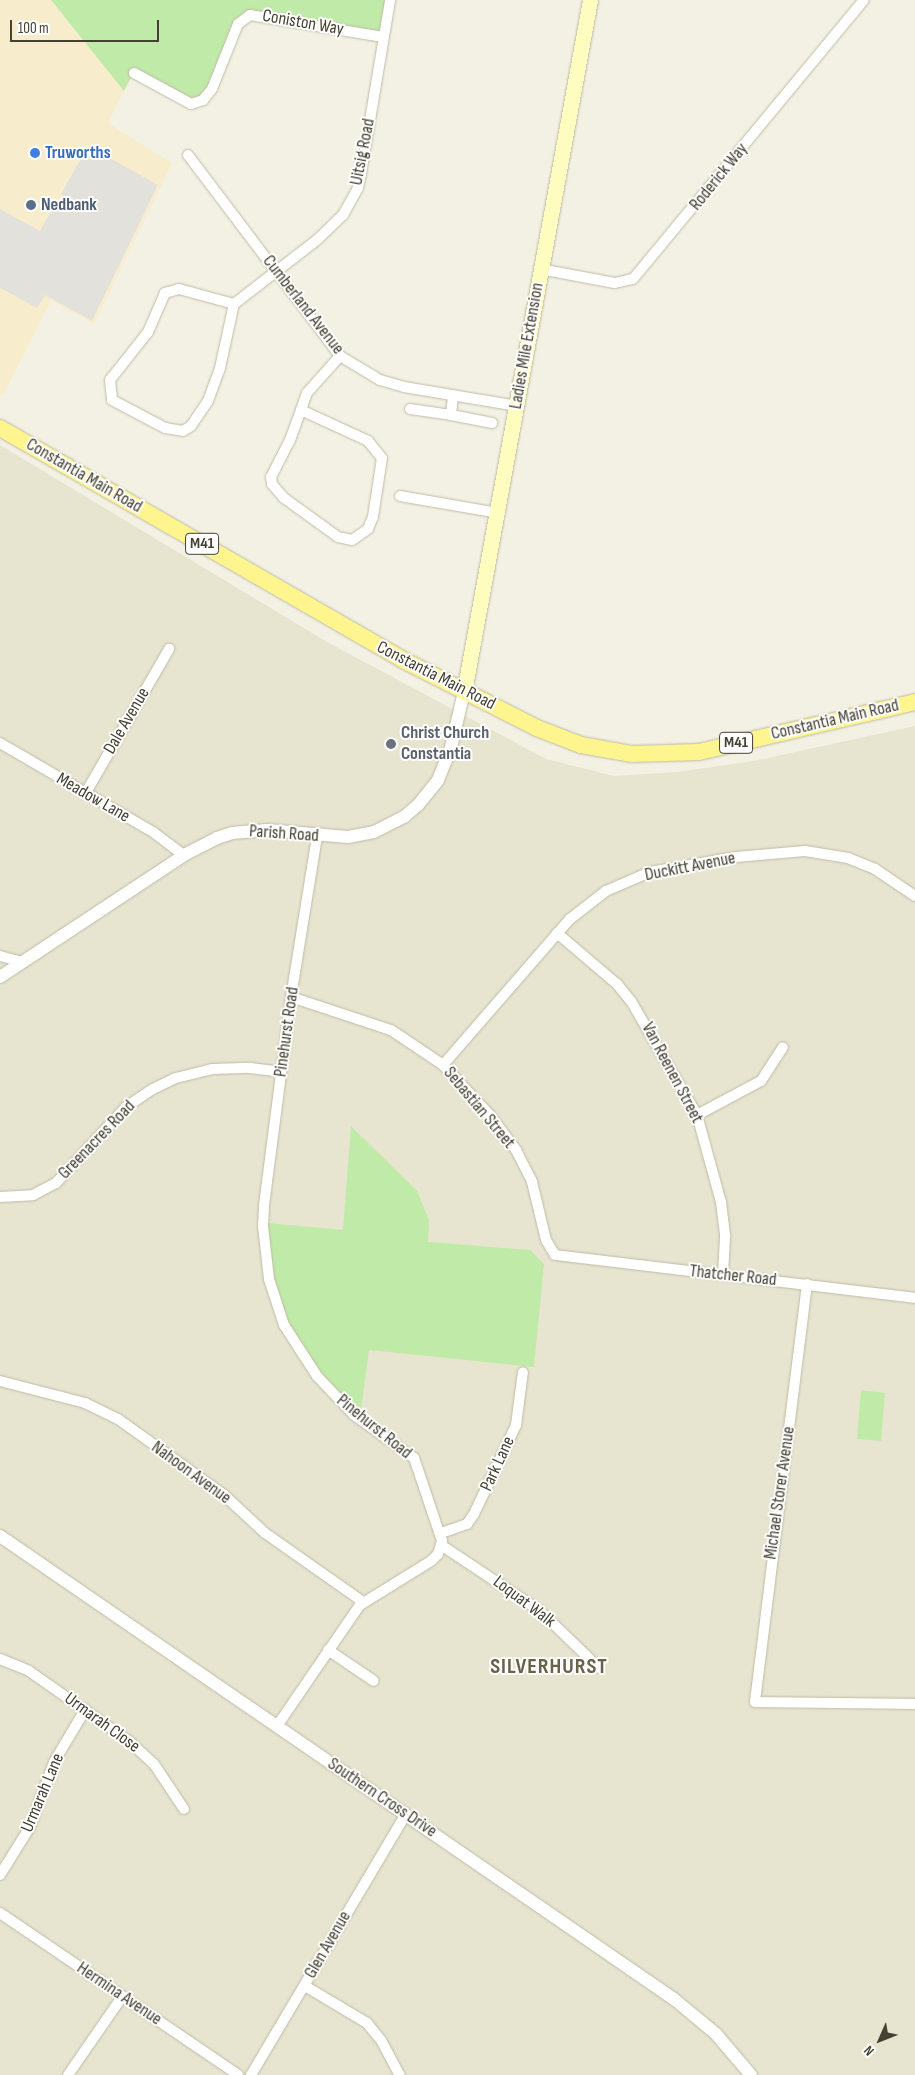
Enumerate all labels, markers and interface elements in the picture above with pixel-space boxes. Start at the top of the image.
street label: Coniston Way [261,5,345,41]
scale bar [12,10,161,42]
text: 100 m [18,19,49,38]
street label: Uitsig Road [346,117,380,187]
street label: Roderick Way [685,139,753,215]
place label: Truworths [45,142,111,164]
marker: Truworths [29,147,41,159]
place label: Nedbank [41,194,97,216]
marker: Nedbank [25,199,37,211]
street label: Cumberland Avenue [258,251,348,359]
street label: Ladies Mile Extension [505,281,549,411]
street label: Constantia Main Road [22,434,146,518]
road number: M41 [184,530,220,558]
street label: Constantia Main Road [373,637,499,715]
street label: Dale Avenue [99,684,155,758]
street label: Constantia Main Road [769,695,901,745]
place label: Christ Church Constantia [401,723,489,766]
road number: M41 [718,730,754,756]
marker: Christ Church Constantia [385,738,397,750]
street label: Meadow Lane [52,768,134,828]
street label: Parish Road [248,821,320,847]
street label: Duckitt Avenue [643,848,737,886]
street label: Pinehurst Road [270,986,304,1078]
street label: Van Reenen Street [636,1019,708,1127]
street label: Sebastian Street [439,1063,519,1153]
street label: Greenacres Road [54,1096,140,1184]
street label: Thatcher Road [688,1261,778,1291]
street label: Pinehurst Road [332,1390,416,1464]
street label: Michael Storer Avenue [760,1425,800,1561]
street label: Park Lane [476,1433,520,1495]
street label: Nahoon Avenue [147,1437,235,1509]
street label: Loquat Walk [489,1572,559,1632]
district label: SILVERHURST [489,1654,609,1680]
street label: Urmarah Close [60,1688,144,1758]
street label: Urmarah Lane [17,1750,69,1836]
street label: Southern Cross Drive [323,1754,441,1842]
street label: Glen Avenue [300,1907,356,1983]
street label: Hermina Avenue [72,1958,166,2030]
north arrow [855,2015,905,2065]
text: N [860,2042,878,2059]

